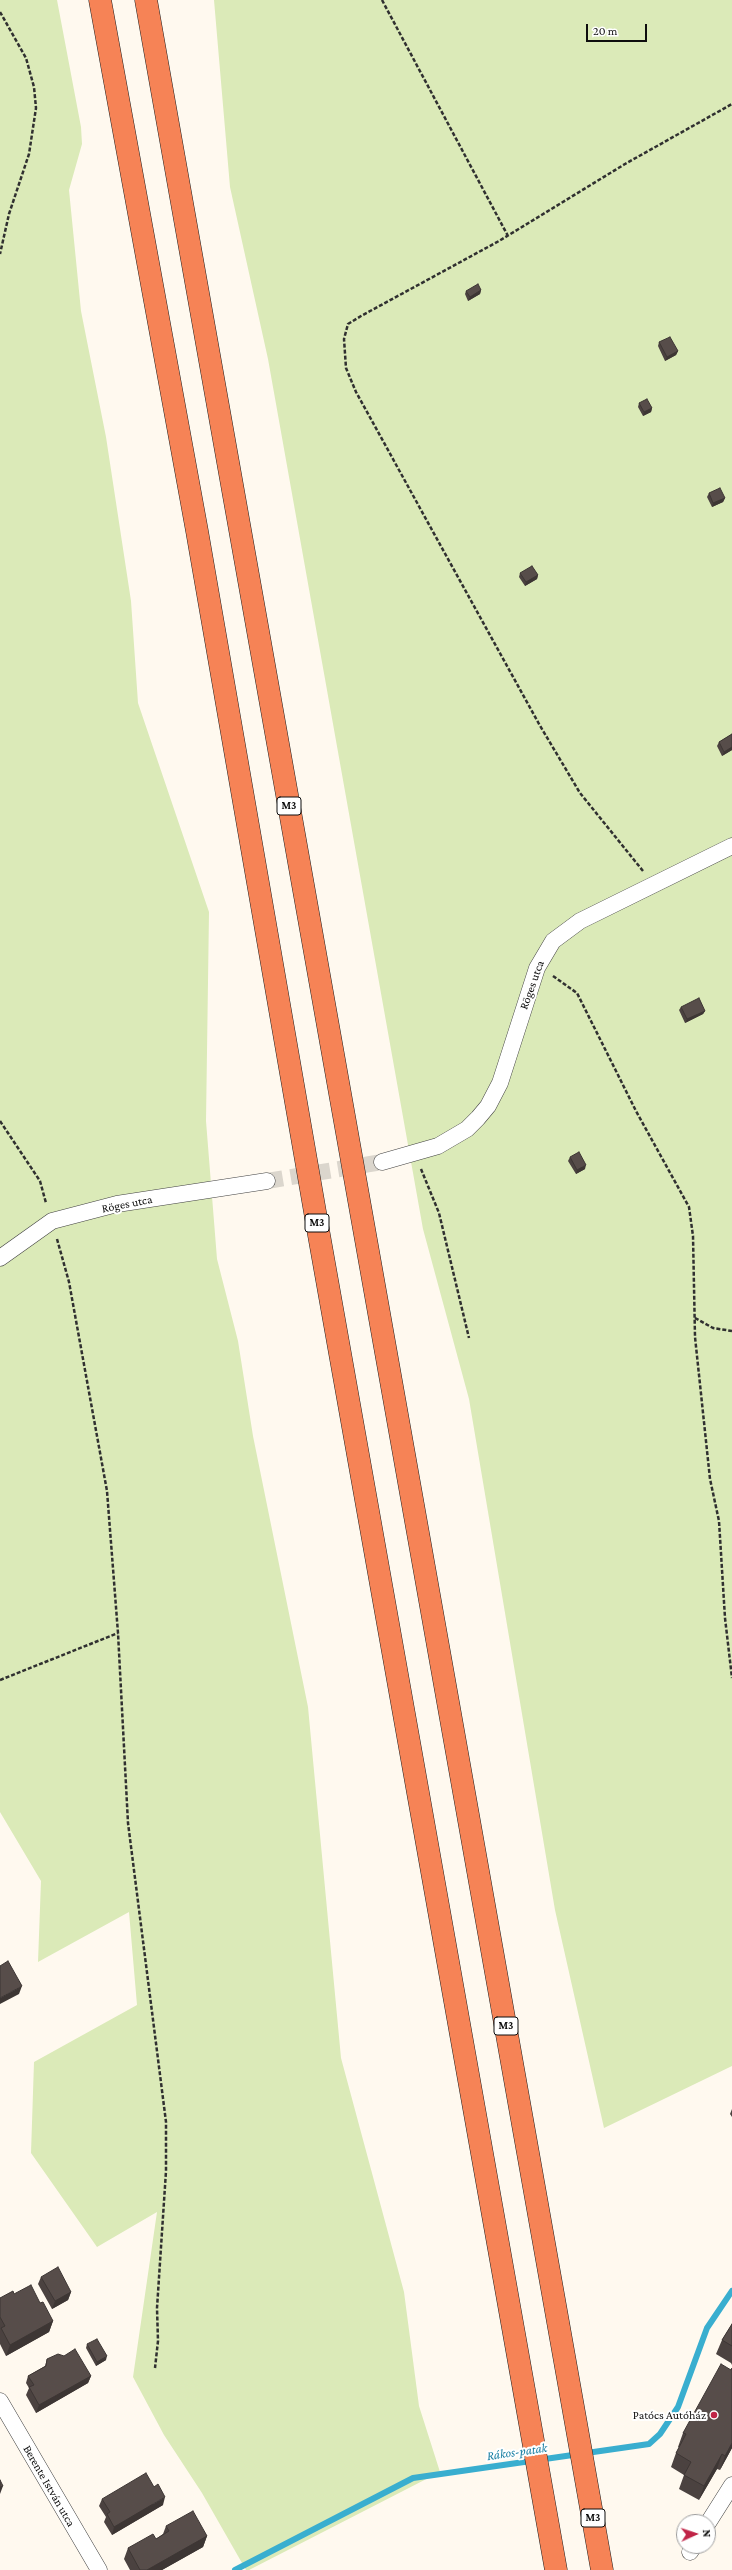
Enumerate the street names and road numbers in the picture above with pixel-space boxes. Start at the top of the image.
road number: M3 [277,797,301,815]
street label: Röges utca [516,958,548,1012]
street label: Röges utca [100,1192,154,1216]
road number: M3 [305,1214,329,1232]
road number: M3 [494,2017,518,2035]
street label: Berente István utca [20,2443,78,2529]
road number: M3 [581,2509,605,2527]

